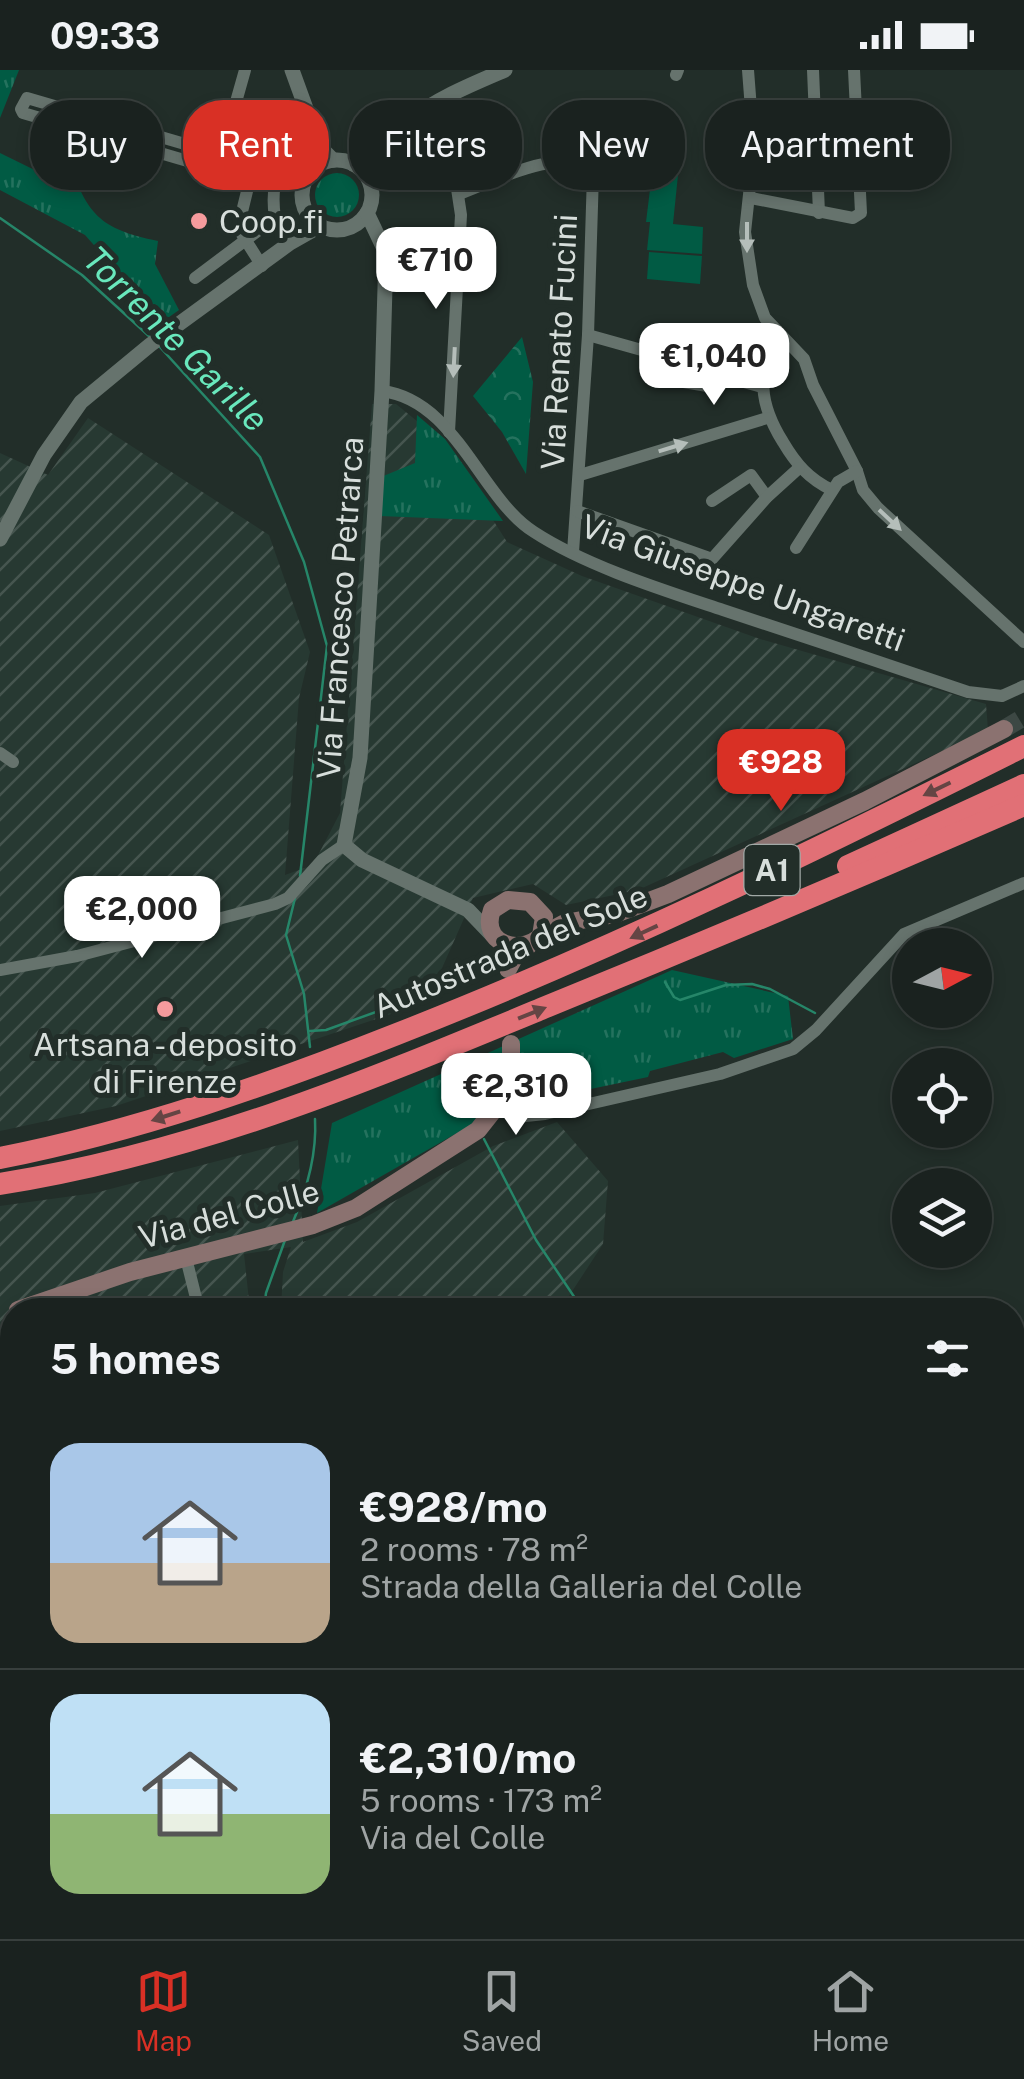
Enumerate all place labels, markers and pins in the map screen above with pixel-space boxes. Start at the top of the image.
place label: Coop.fi [219,203,324,240]
marker: Coop.fi [188,210,210,232]
pin: €710 [377,227,495,312]
pin: €1,040 [633,323,795,408]
pin: €928 [722,729,840,814]
pin: €2,000 [61,876,223,961]
marker: Artsana - deposito di Firenze [154,998,176,1020]
place label: Artsana - deposito di Firenze [33,1026,297,1100]
pin: €2,310 [435,1053,597,1138]

